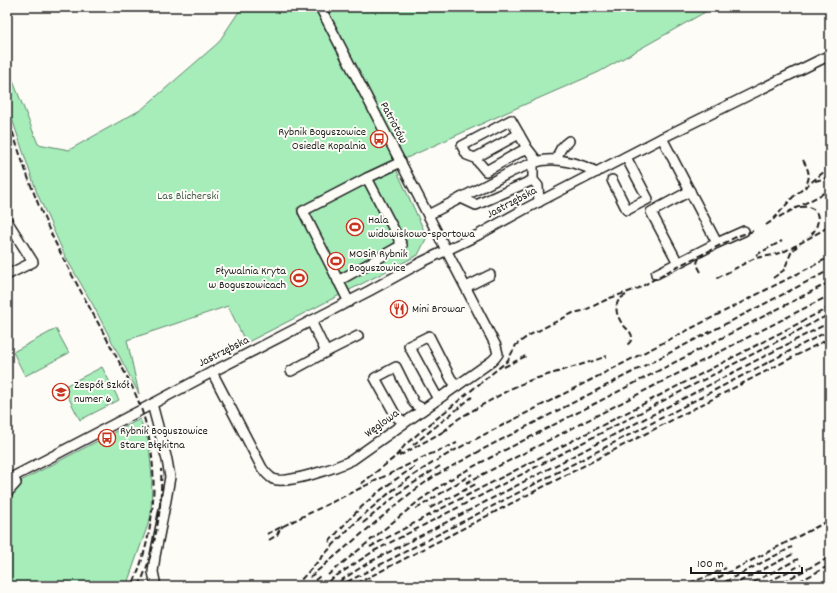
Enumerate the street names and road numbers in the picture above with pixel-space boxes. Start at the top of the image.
street label: Patriotów [375,99,411,147]
street label: Jastrzębska [484,183,540,223]
street label: Jastrzębska [196,332,252,372]
street label: Węglowa [361,405,403,442]

